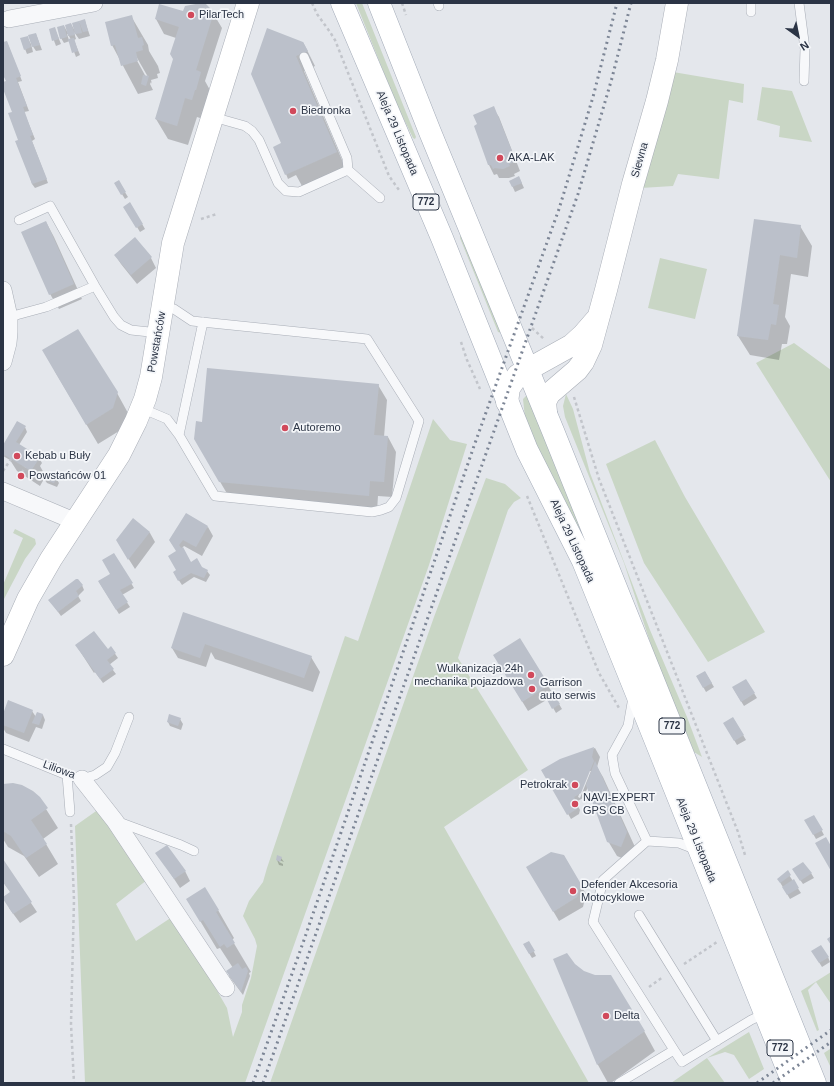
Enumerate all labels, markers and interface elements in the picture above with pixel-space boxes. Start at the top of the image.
place label: PilarTech [199,8,244,22]
marker: PilarTech [186,10,196,20]
north arrow [778,16,818,56]
text: N [798,39,811,53]
street label: Aleja 29 Listopada [373,89,421,177]
place label: Biedronka [301,104,351,118]
marker: Biedronka [288,106,298,116]
street label: Siewna [629,141,651,179]
place label: AKA-LAK [508,151,554,165]
marker: AKA-LAK [495,153,505,163]
road number: 772 [413,194,439,210]
street label: Powstańców [145,310,169,374]
place label: Autoremo [293,421,341,435]
marker: Autoremo [280,423,290,433]
place label: Kebab u Buły [25,449,90,463]
marker: Kebab u Buły [12,451,22,461]
place label: Powstańców 01 [29,469,106,483]
marker: Powstańców 01 [16,471,26,481]
street label: Aleja 29 Listopada [547,497,597,585]
place label: Wulkanizacja 24h mechanika pojazdowa [414,662,523,688]
marker: Wulkanizacja 24h mechanika pojazdowa [526,670,536,680]
place label: Garrison auto serwis [540,676,596,702]
marker: Garrison auto serwis [527,684,537,694]
road number: 772 [659,718,685,734]
street label: Liliowa [41,758,77,782]
place label: Petrokrak [520,778,567,792]
marker: Petrokrak [570,780,580,790]
place label: NAVI-EXPERT GPS CB [583,791,655,817]
street label: Aleja 29 Listopada [673,796,719,884]
marker: NAVI-EXPERT GPS CB [570,799,580,809]
place label: Defender Akcesoria Motocyklowe [581,878,678,904]
marker: Defender Akcesoria Motocyklowe [568,886,578,896]
place label: Delta [614,1009,640,1023]
marker: Delta [601,1011,611,1021]
road number: 772 [767,1040,793,1056]

